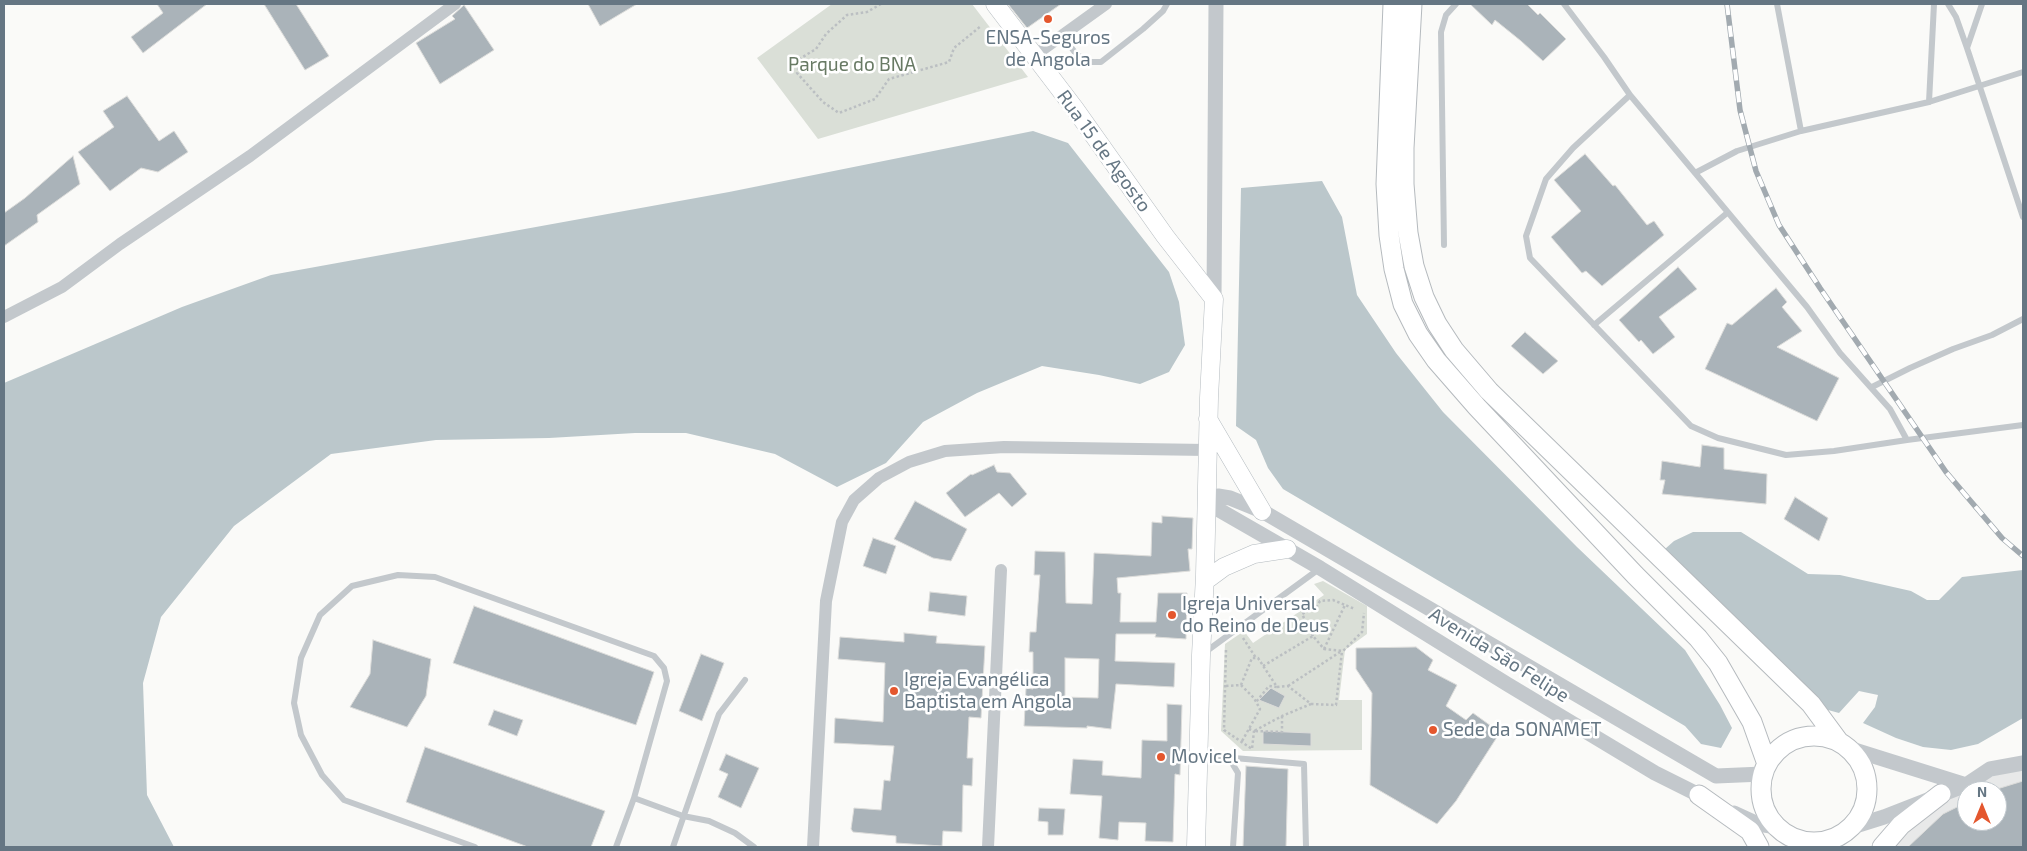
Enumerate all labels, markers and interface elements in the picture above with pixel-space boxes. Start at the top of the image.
marker: ENSA-Seguros de Angola [1042,13,1054,25]
place label: ENSA-Seguros de Angola [986,27,1110,71]
park label: Parque do BNA [788,54,916,76]
street label: Rua 15 de Agosto [1052,85,1156,217]
place label: Igreja Universal do Reino de Deus [1182,593,1329,637]
street label: Avenida São Felipe [1425,603,1573,707]
marker: Igreja Universal do Reino de Deus [1166,609,1178,621]
place label: Igreja Evangélica Baptista em Angola [904,669,1072,713]
marker: Igreja Evangélica Baptista em Angola [888,685,900,697]
place label: Sede da SONAMET [1443,719,1602,741]
marker: Sede da SONAMET [1427,724,1439,736]
place label: Movicel [1171,746,1238,768]
marker: Movicel [1155,751,1167,763]
north arrow [1957,781,2007,831]
text: N [1977,783,1987,800]

